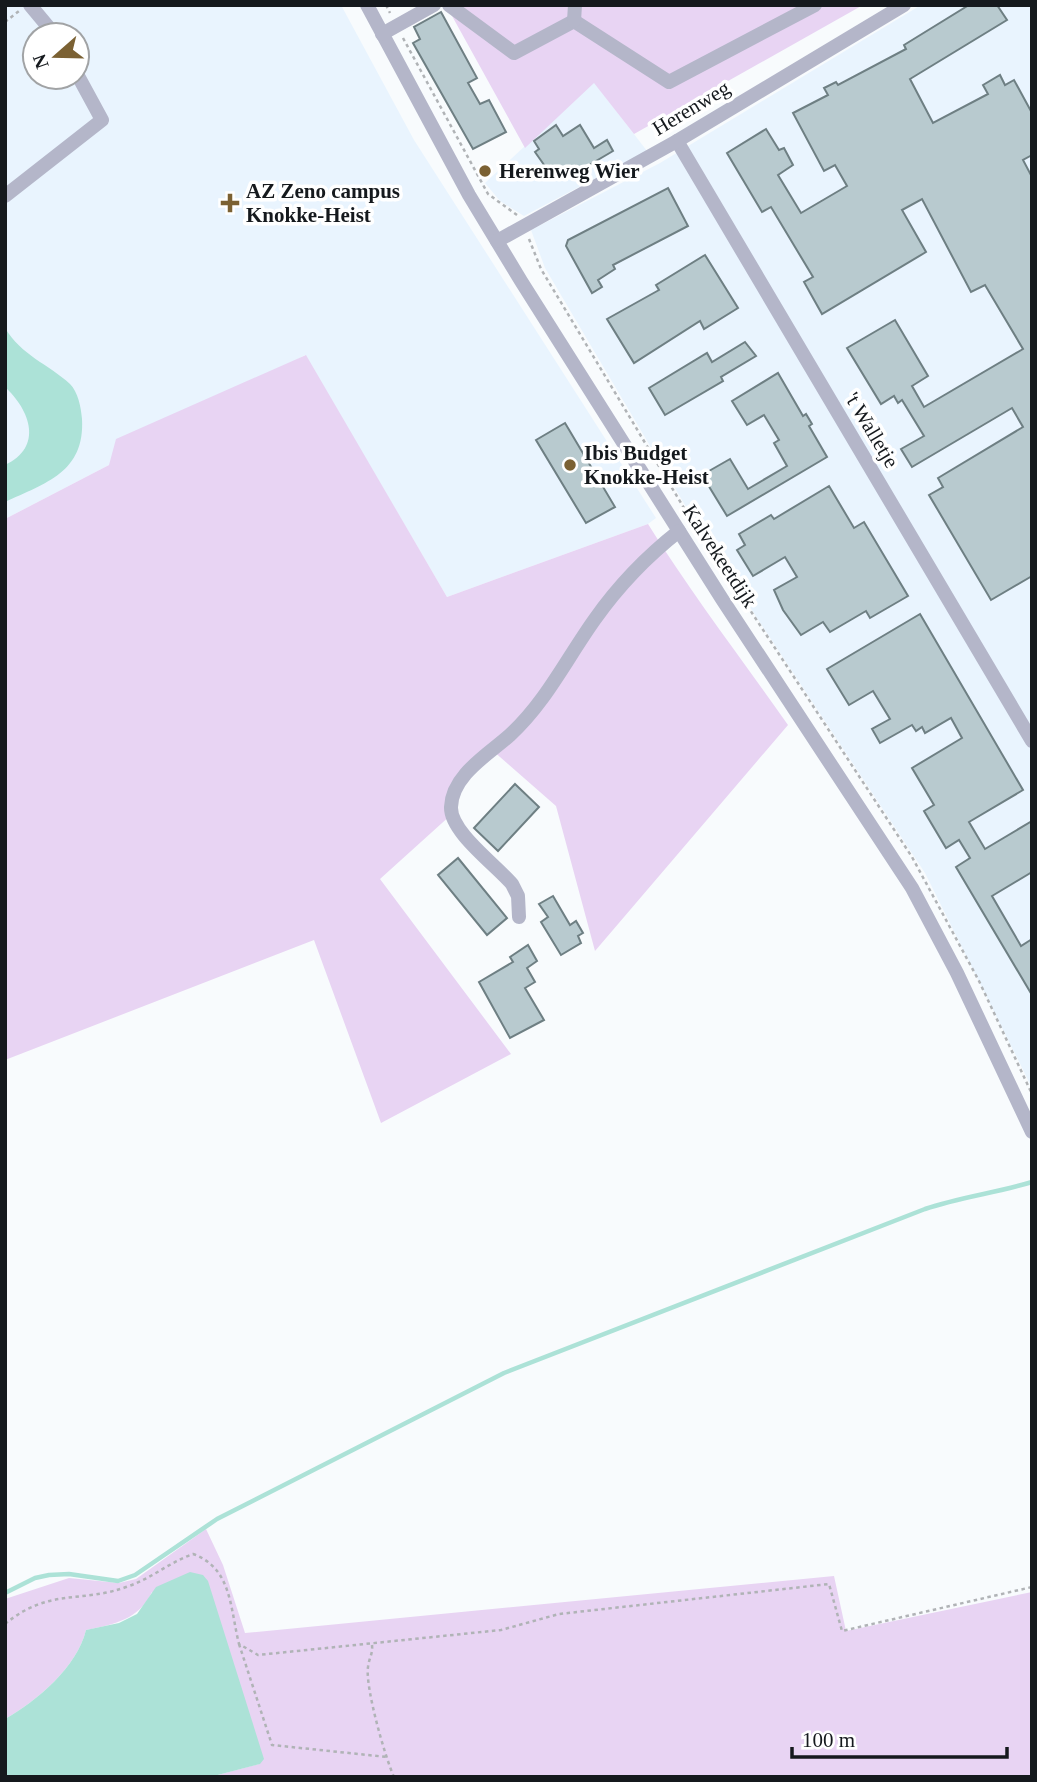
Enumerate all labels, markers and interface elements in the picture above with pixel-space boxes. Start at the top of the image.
north arrow [21,21,91,91]
text: N [28,51,53,72]
street label: Herenweg [648,75,735,141]
place label: Herenweg Wier [499,159,640,183]
marker: Herenweg Wier [477,163,493,179]
place label: AZ Zeno campus Knokke-Heist [246,179,400,227]
marker: AZ Zeno campus Knokke-Heist [220,193,240,213]
street label: 't Walletje [840,388,904,472]
place label: Ibis Budget Knokke-Heist [584,441,709,489]
marker: Ibis Budget Knokke-Heist [562,457,578,473]
street label: Kalvekeetdijk [678,500,762,612]
scale bar [792,1716,1007,1760]
text: 100 m [802,1728,855,1752]

